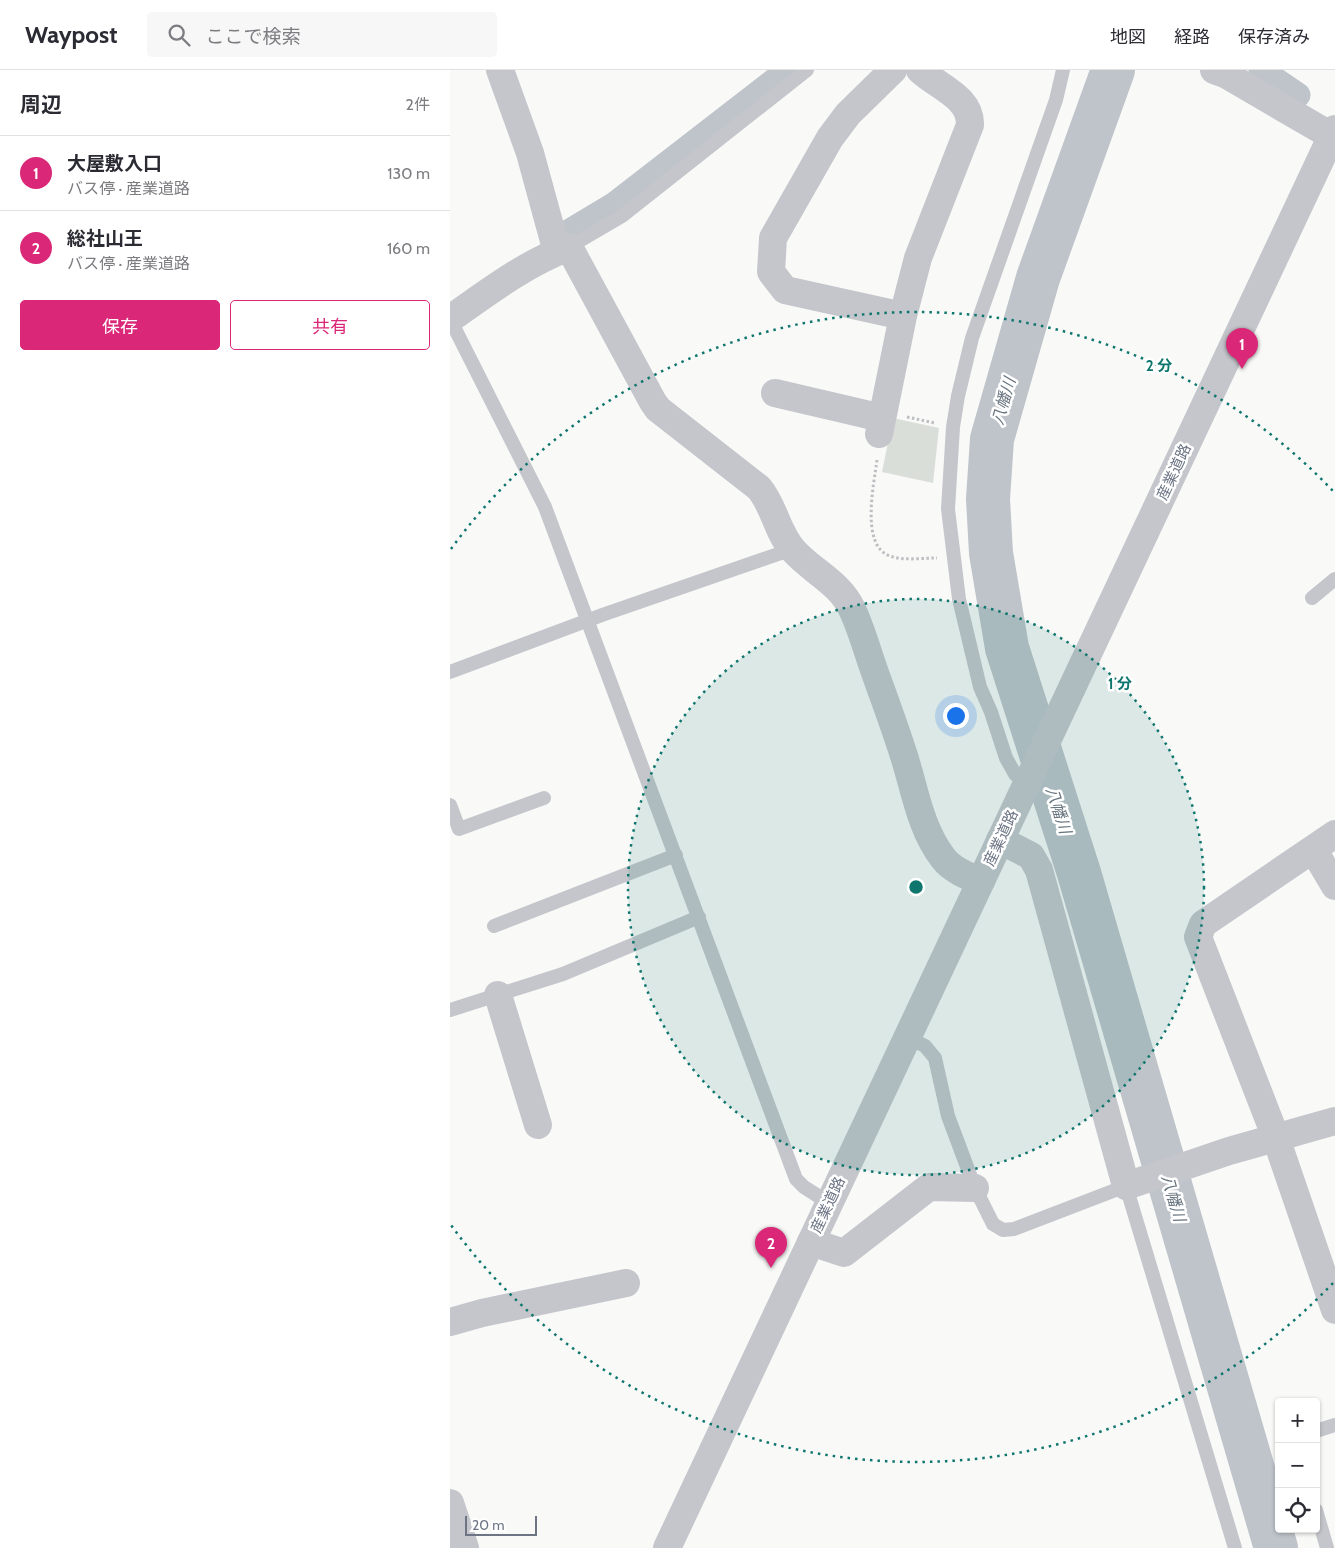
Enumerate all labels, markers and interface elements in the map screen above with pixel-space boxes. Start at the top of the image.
search box [147,12,497,57]
text: Waypost [25,20,117,49]
icon: search [165,21,193,49]
text: ここで検索 [205,25,300,48]
text: 地図 [1110,26,1146,48]
text: 経路 [1174,26,1210,48]
text: 保存済み [1238,26,1310,48]
text: 周辺 [20,92,62,117]
text: 2件 [406,95,430,114]
text: 大屋敷入口 [67,152,162,175]
text: 1 [33,164,39,183]
text: 130 m [387,164,430,183]
text: バス停 · 産業道路 [67,179,190,198]
text: 総社山王 [67,227,143,250]
text: 2 [32,239,40,258]
text: 160 m [387,239,430,258]
text: バス停 · 産業道路 [67,254,190,273]
button: 保存 [20,300,220,350]
button: 共有 [230,300,430,350]
pin: 1 [1226,328,1258,369]
text: 2 分 [1146,357,1172,375]
water label: 八幡川 [988,374,1020,427]
street label: 産業道路 [1153,441,1195,503]
text: 1 分 [1108,675,1132,693]
your location [943,703,969,729]
water label: 八幡川 [1042,784,1076,838]
street label: 産業道路 [980,807,1022,869]
centre of rings [907,878,925,896]
water label: 八幡川 [1158,1172,1190,1226]
street label: 産業道路 [807,1174,849,1236]
pin: 2 [755,1227,787,1268]
map controls [1275,1398,1320,1533]
button: + [1275,1398,1320,1443]
button: − [1275,1443,1320,1488]
button: locate [1275,1488,1320,1533]
scale bar [465,1513,538,1536]
text: 20 m [472,1516,505,1534]

